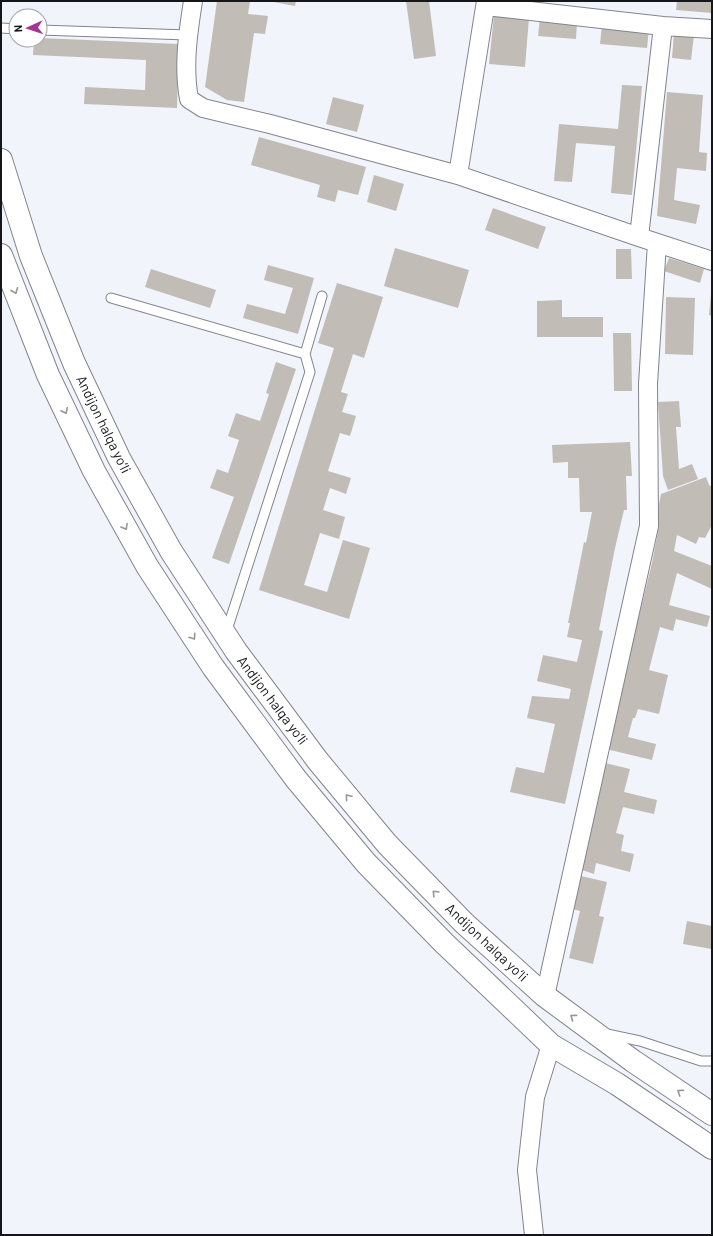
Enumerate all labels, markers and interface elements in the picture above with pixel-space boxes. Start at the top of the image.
north arrow [8,8,48,48]
text: N [11,25,24,33]
one-way arrow [10,288,18,295]
street label: Andijon halqa yo‘li [73,372,135,476]
one-way arrow [60,407,68,414]
one-way arrow [120,523,127,530]
one-way arrow [189,633,196,640]
street label: Andijon halqa yo‘li [234,652,312,748]
one-way arrow [346,794,353,801]
one-way arrow [432,890,440,898]
street label: Andijon halqa yo‘li [442,899,532,985]
one-way arrow [571,1015,578,1022]
one-way arrow [677,1090,684,1097]

